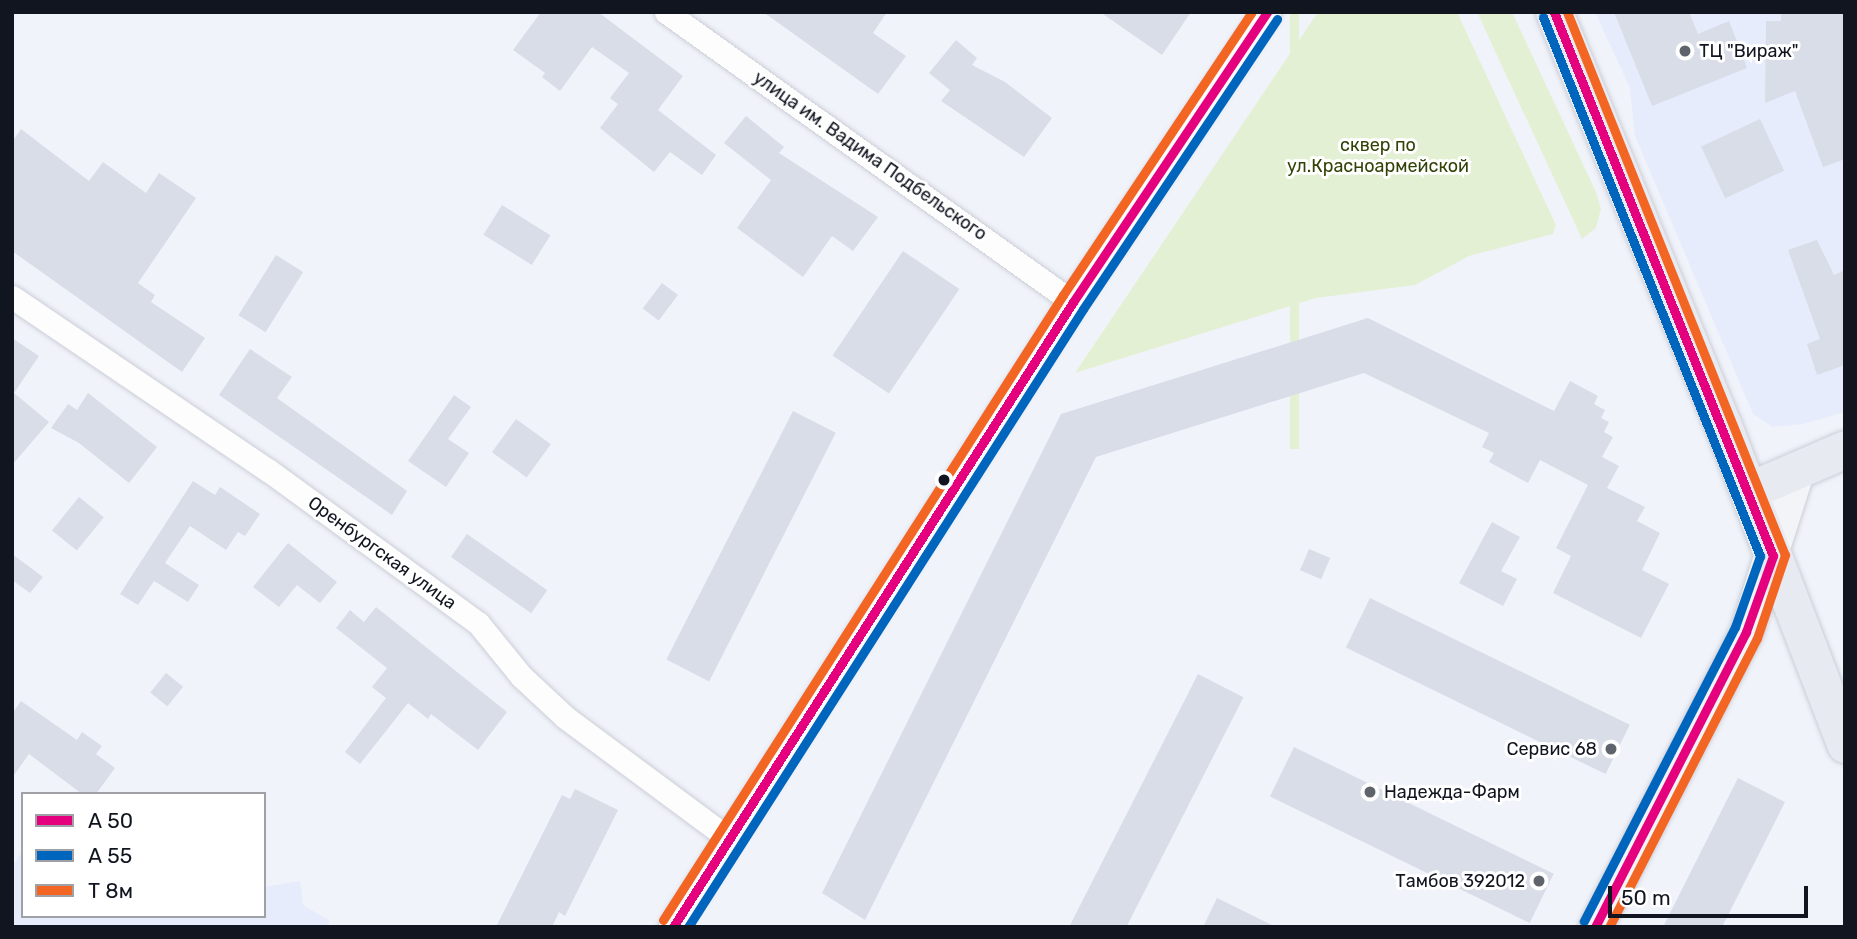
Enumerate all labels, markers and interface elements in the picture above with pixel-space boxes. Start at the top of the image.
place label: ТЦ "Вираж" [1699,40,1799,62]
marker: ТЦ "Вираж" [1677,43,1693,59]
street label: улица им. Вадима Подбельского [749,67,991,245]
park label: сквер по ул.Красноармейской [1287,135,1469,178]
unlabelled marker [937,473,951,487]
street label: Оренбургская улица [304,492,460,614]
place label: Сервис 68 [1506,738,1597,760]
marker: Сервис 68 [1603,741,1619,757]
place label: Надежда-Фарм [1384,781,1520,803]
marker: Надежда-Фарм [1362,784,1378,800]
legend [21,792,266,918]
text: А 50 [88,808,133,833]
text: А 55 [88,843,132,868]
place label: Тамбов 392012 [1395,870,1525,892]
scale bar [1612,872,1812,916]
marker: Тамбов 392012 [1531,873,1547,889]
text: Т 8м [88,878,133,903]
text: 50 m [1621,885,1671,910]

